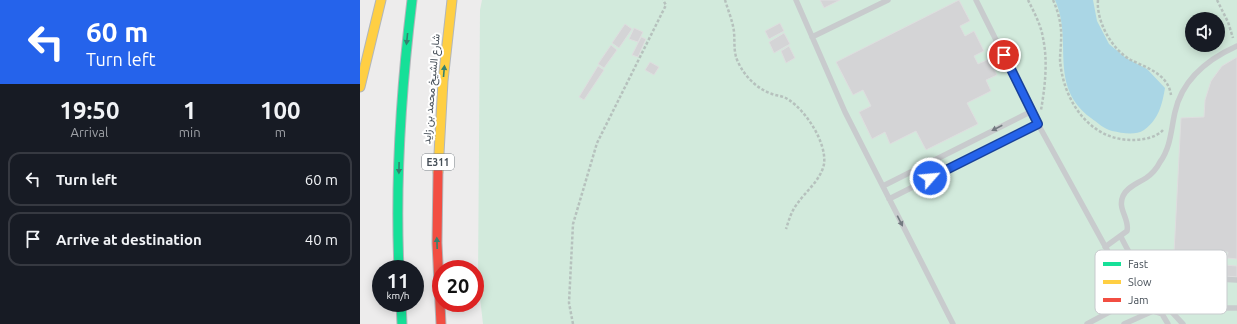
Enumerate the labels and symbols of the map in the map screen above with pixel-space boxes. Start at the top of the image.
one-way arrow [404,33,410,45]
street label: شارع الشيخ محمد بن زايد [420,33,444,145]
pin [987,38,1021,72]
one-way arrow [440,65,447,77]
one-way arrow [991,125,1003,131]
road number: E311 [422,154,454,170]
position arrow [909,157,951,199]
one-way arrow [395,162,402,174]
one-way arrow [897,215,904,227]
one-way arrow [434,236,440,249]
legend [1095,250,1227,314]
text: Fast [1128,258,1149,270]
speed limit sign: 20 [432,260,484,312]
text: Slow [1128,276,1152,288]
text: Jam [1128,294,1149,306]

